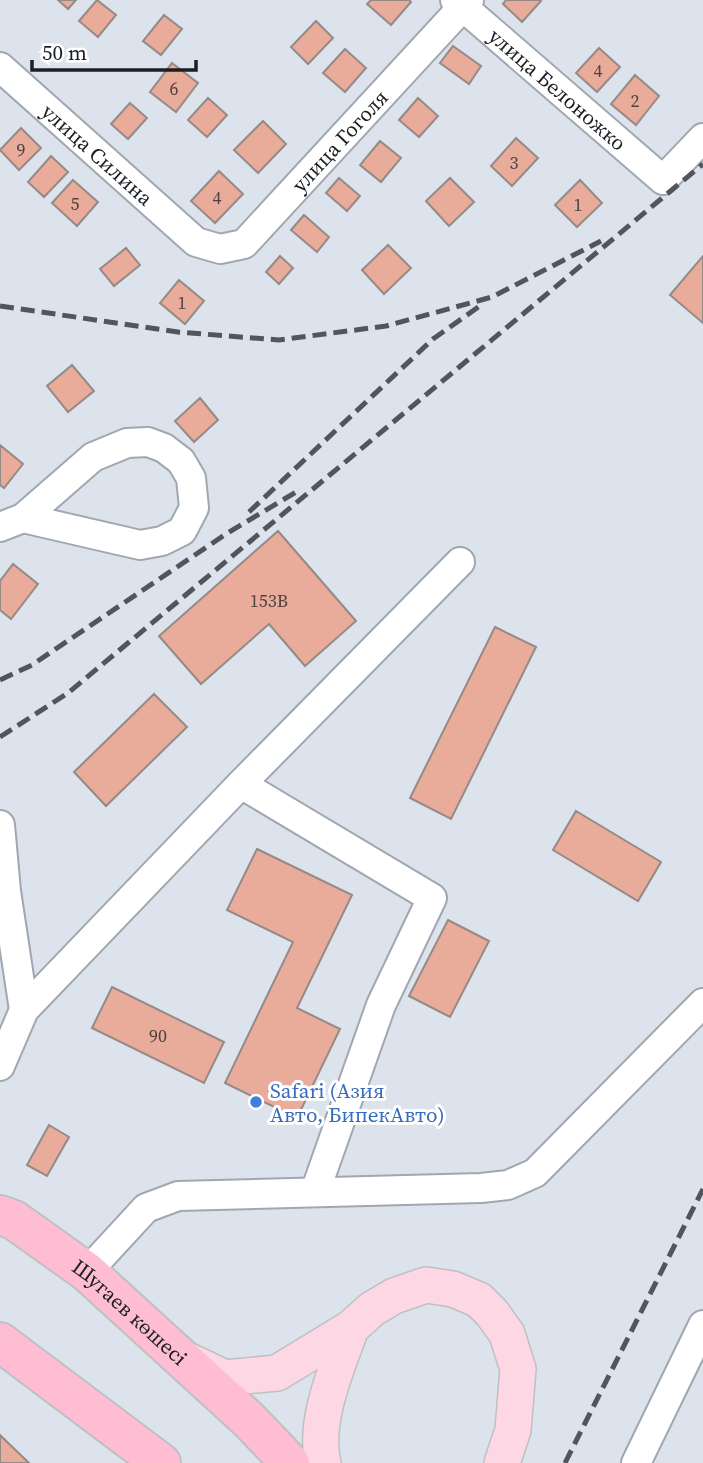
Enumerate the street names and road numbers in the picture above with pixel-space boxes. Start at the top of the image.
street label: улица Белоножко [483,21,633,157]
street label: улица Гоголя [285,83,394,198]
street label: улица Силина [36,97,160,212]
street label: Шугаев көшесі [67,1252,194,1372]

